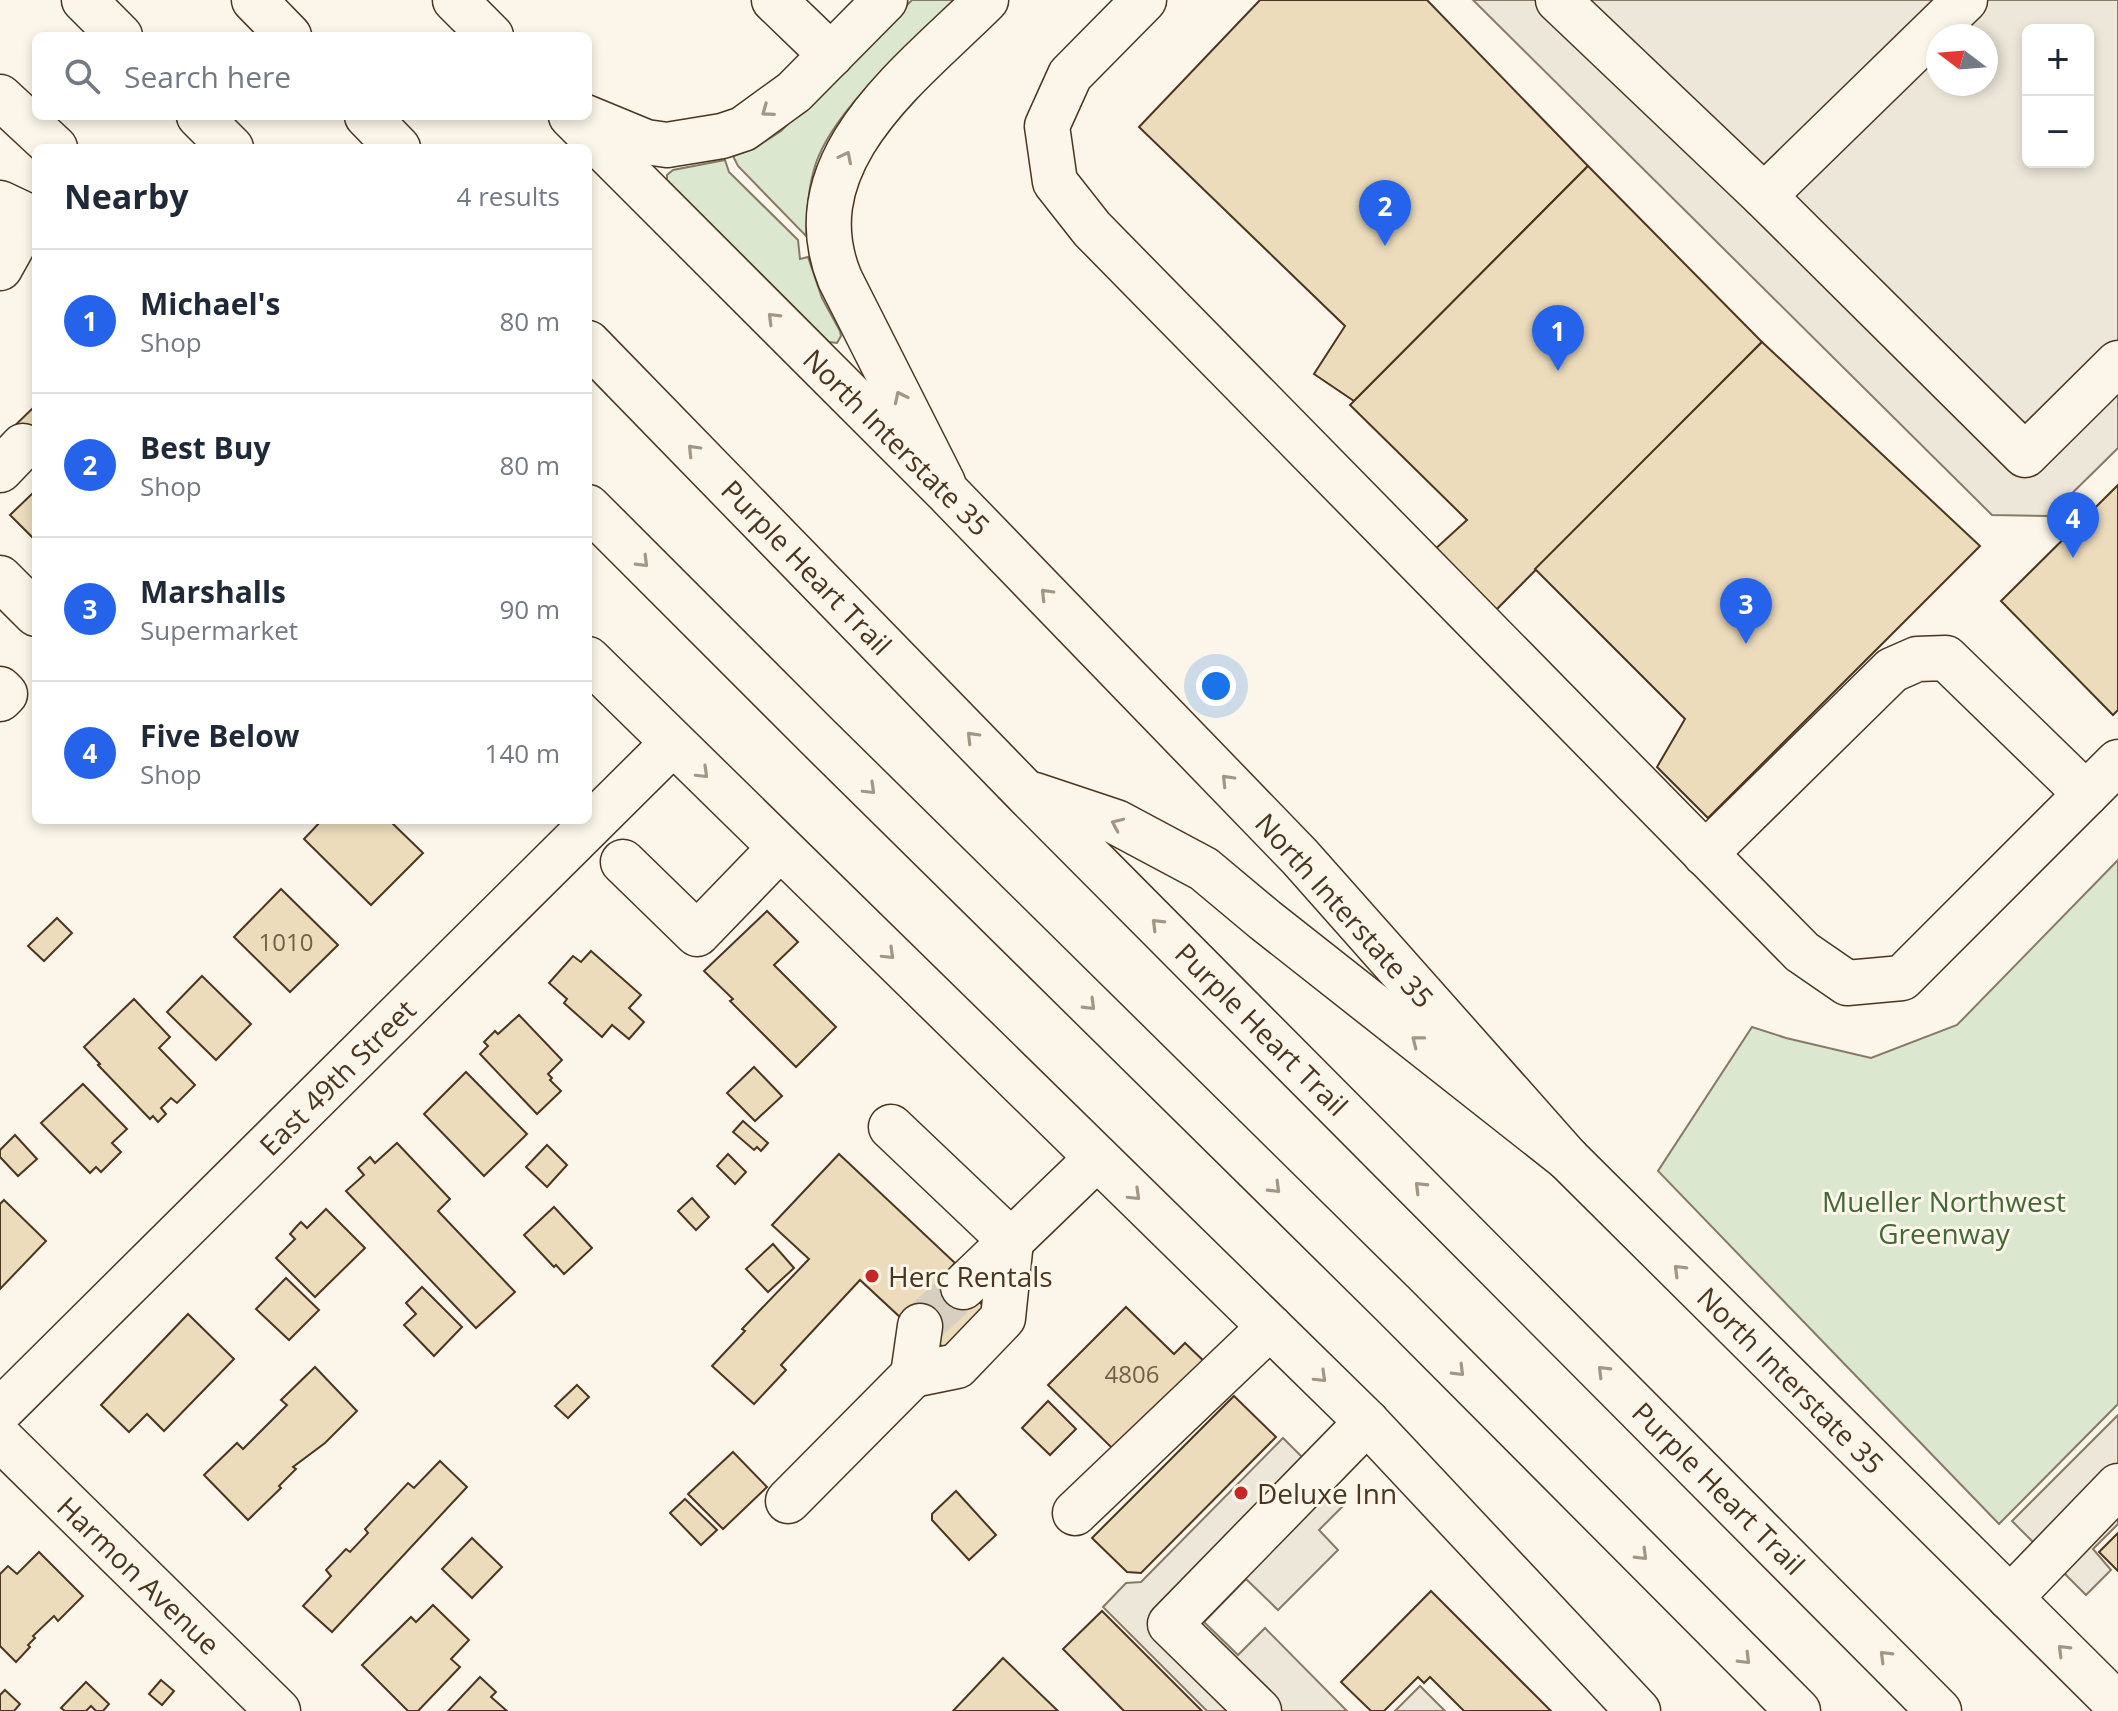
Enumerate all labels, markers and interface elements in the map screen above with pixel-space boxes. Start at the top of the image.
north arrow [1926,24,1998,96]
map controls [2022,24,2094,168]
button: + [2022,24,2094,96]
search box [32,32,592,120]
icon: search [60,54,104,98]
text: Search here [124,56,291,97]
button: − [2022,96,2094,168]
one-way arrow [762,101,776,116]
one-way arrow [836,150,851,165]
text: Nearby [64,173,189,219]
text: 4 results [457,178,560,214]
pin: 2 [1359,180,1411,246]
text: Michael's [140,283,280,324]
text: 1 [83,303,97,339]
text: 80 m [499,303,560,339]
pin: 1 [1532,305,1584,371]
one-way arrow [768,313,782,327]
text: Shop [140,324,202,360]
street label: North Interstate 35 [795,340,999,544]
one-way arrow [894,391,910,406]
text: Best Buy [140,427,271,468]
one-way arrow [688,445,702,459]
text: 2 [83,447,97,483]
text: 80 m [499,447,560,483]
text: Shop [140,468,202,504]
street label: Purple Heart Trail [714,471,900,663]
pin: 4 [2047,492,2099,558]
one-way arrow [634,553,648,567]
text: Marshalls [140,571,286,612]
pin: 3 [1720,578,1772,644]
one-way arrow [1040,589,1055,603]
text: 3 [83,591,97,627]
text: 90 m [499,591,560,627]
text: Supermarket [140,612,298,648]
your location [1196,666,1236,706]
text: Five Below [140,715,300,756]
one-way arrow [967,732,981,746]
text: 4 [83,735,97,771]
text: 140 m [485,735,560,771]
text: Shop [140,756,202,792]
one-way arrow [694,763,708,778]
one-way arrow [1221,775,1236,789]
one-way arrow [861,780,875,794]
street label: North Interstate 35 [1247,804,1443,1016]
one-way arrow [1111,817,1125,833]
one-way arrow [1152,919,1166,933]
house number: 1010 [259,925,313,958]
street label: Purple Heart Trail [1167,934,1357,1124]
one-way arrow [880,945,894,960]
street label: East 49th Street [251,991,423,1163]
one-way arrow [1081,996,1095,1010]
one-way arrow [1412,1036,1426,1051]
one-way arrow [1266,1178,1280,1193]
one-way arrow [1414,1182,1429,1196]
park label: Mueller Northwest Greenway [1822,1182,2066,1252]
one-way arrow [1126,1186,1140,1200]
place label: Herc Rentals [888,1257,1053,1295]
one-way arrow [1674,1265,1688,1279]
marker: Herc Rentals [863,1267,881,1285]
street label: North Interstate 35 [1689,1278,1893,1482]
house number: 4806 [1105,1357,1159,1390]
one-way arrow [1450,1362,1464,1376]
one-way arrow [1598,1366,1612,1380]
one-way arrow [1312,1368,1326,1382]
street label: Purple Heart Trail [1624,1393,1814,1583]
place label: Deluxe Inn [1257,1474,1397,1512]
marker: Deluxe Inn [1232,1484,1250,1502]
street label: Harmon Avenue [49,1488,229,1662]
one-way arrow [1633,1546,1648,1561]
one-way arrow [2058,1645,2072,1659]
one-way arrow [1736,1649,1751,1664]
one-way arrow [1879,1650,1894,1665]

